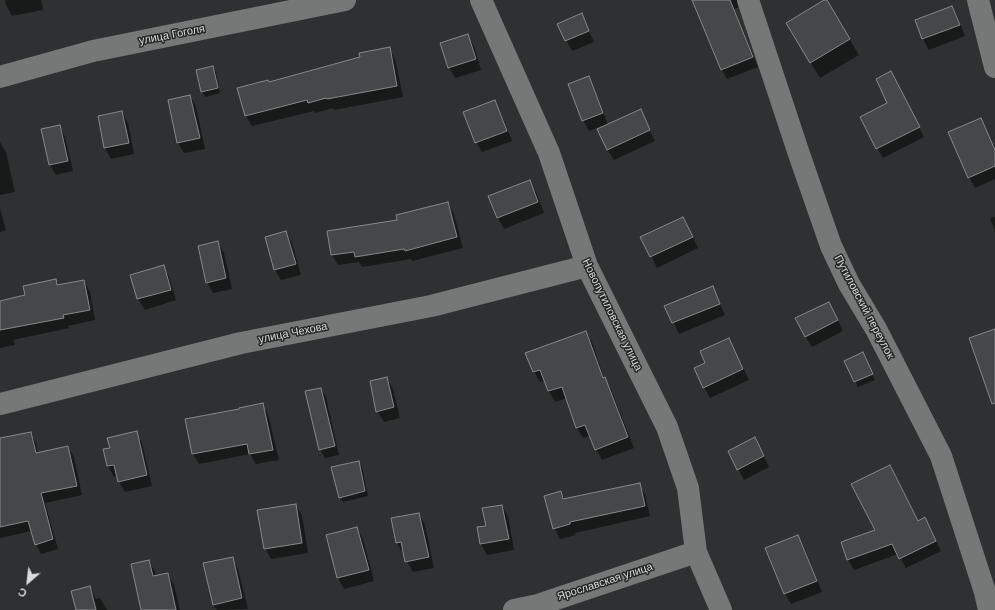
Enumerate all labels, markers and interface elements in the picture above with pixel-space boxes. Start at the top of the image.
street label: улица Гоголя [138,22,206,48]
street label: Путиловский переулок [831,253,897,361]
street label: Новопутиловская улица [579,257,645,373]
street label: улица Чехова [257,320,329,346]
street label: Ярославская улица [555,560,655,604]
north arrow [8,562,48,602]
text: С [16,585,29,600]

